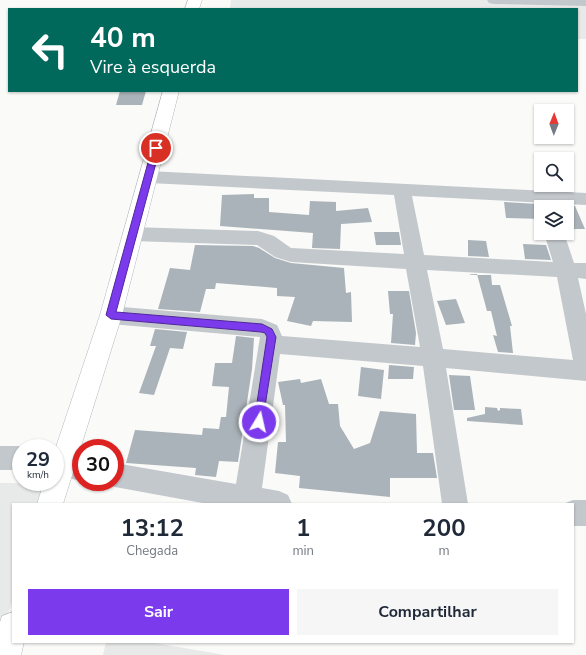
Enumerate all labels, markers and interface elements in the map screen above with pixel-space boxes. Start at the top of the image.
text: 40 m [90,19,156,57]
icon: left [24,24,76,76]
text: Vire à esquerda [90,55,216,79]
north arrow [534,104,574,144]
map controls [534,104,574,240]
pin [139,131,173,165]
icon: arrive [145,137,167,159]
button: search [534,152,574,192]
button: layers [534,200,574,240]
position arrow [238,401,280,443]
speed limit sign: 30 [72,439,124,491]
text: 29 [26,446,50,473]
text: km/h [27,468,49,482]
text: 13:12 [120,512,184,544]
text: 1 [296,512,310,544]
text: 200 [422,512,466,544]
text: Chegada [126,542,178,560]
text: min [292,542,314,560]
text: m [438,542,450,560]
button: Sair [28,589,289,635]
button: Compartilhar [297,589,558,635]

